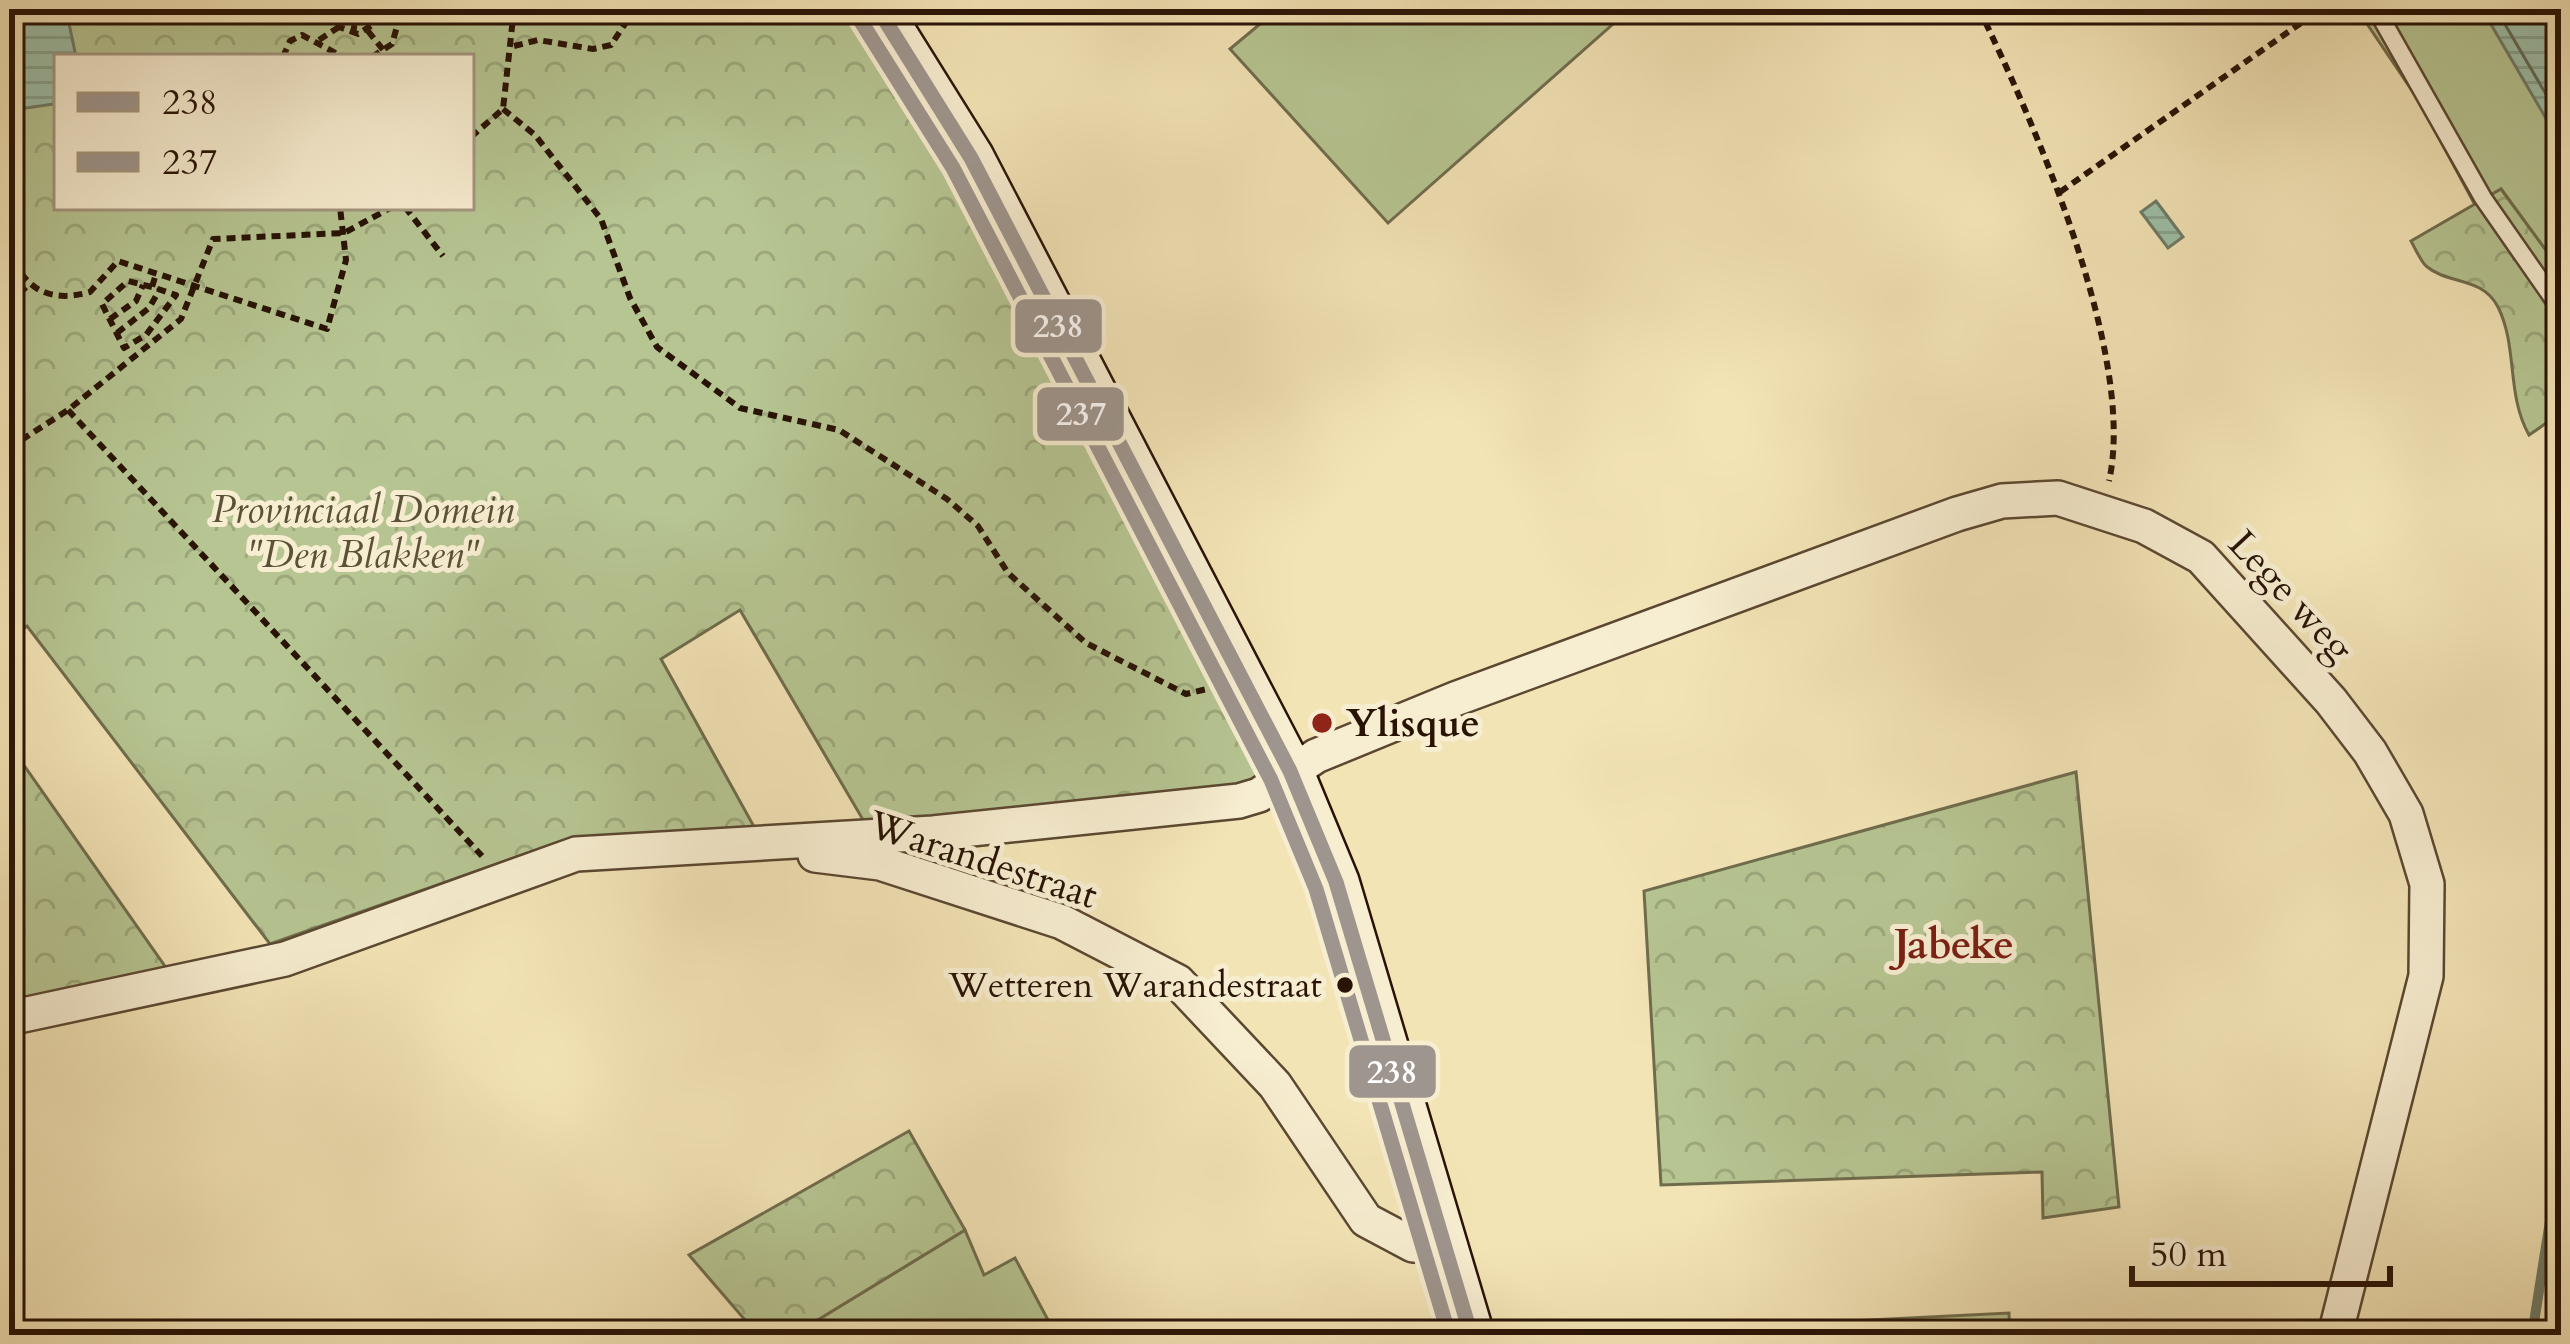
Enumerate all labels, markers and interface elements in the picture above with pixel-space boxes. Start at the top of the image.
legend [54,54,474,210]
text: 238 [162,78,217,127]
text: 237 [162,138,217,187]
line badge: 238 [1013,297,1104,355]
text: 238 [1033,304,1083,349]
line badge: 237 [1035,385,1126,443]
text: 237 [1056,392,1106,437]
park label: Provinciaal Domein "Den Blakken" [212,483,514,581]
street label: Lege weg [2216,519,2366,673]
place label: Ylisque [1346,697,1480,750]
marker: Ylisque [1309,710,1335,736]
street label: Warandestraat [861,798,1104,922]
district label: Jabeke [1888,916,2014,973]
place label: Wetteren Warandestraat [947,961,1322,1010]
marker: Wetteren Warandestraat [1334,974,1356,996]
line badge: 238 [1347,1043,1438,1100]
text: 238 [1367,1050,1417,1095]
scale bar [2132,1212,2390,1286]
text: 50 m [2150,1230,2228,1279]

